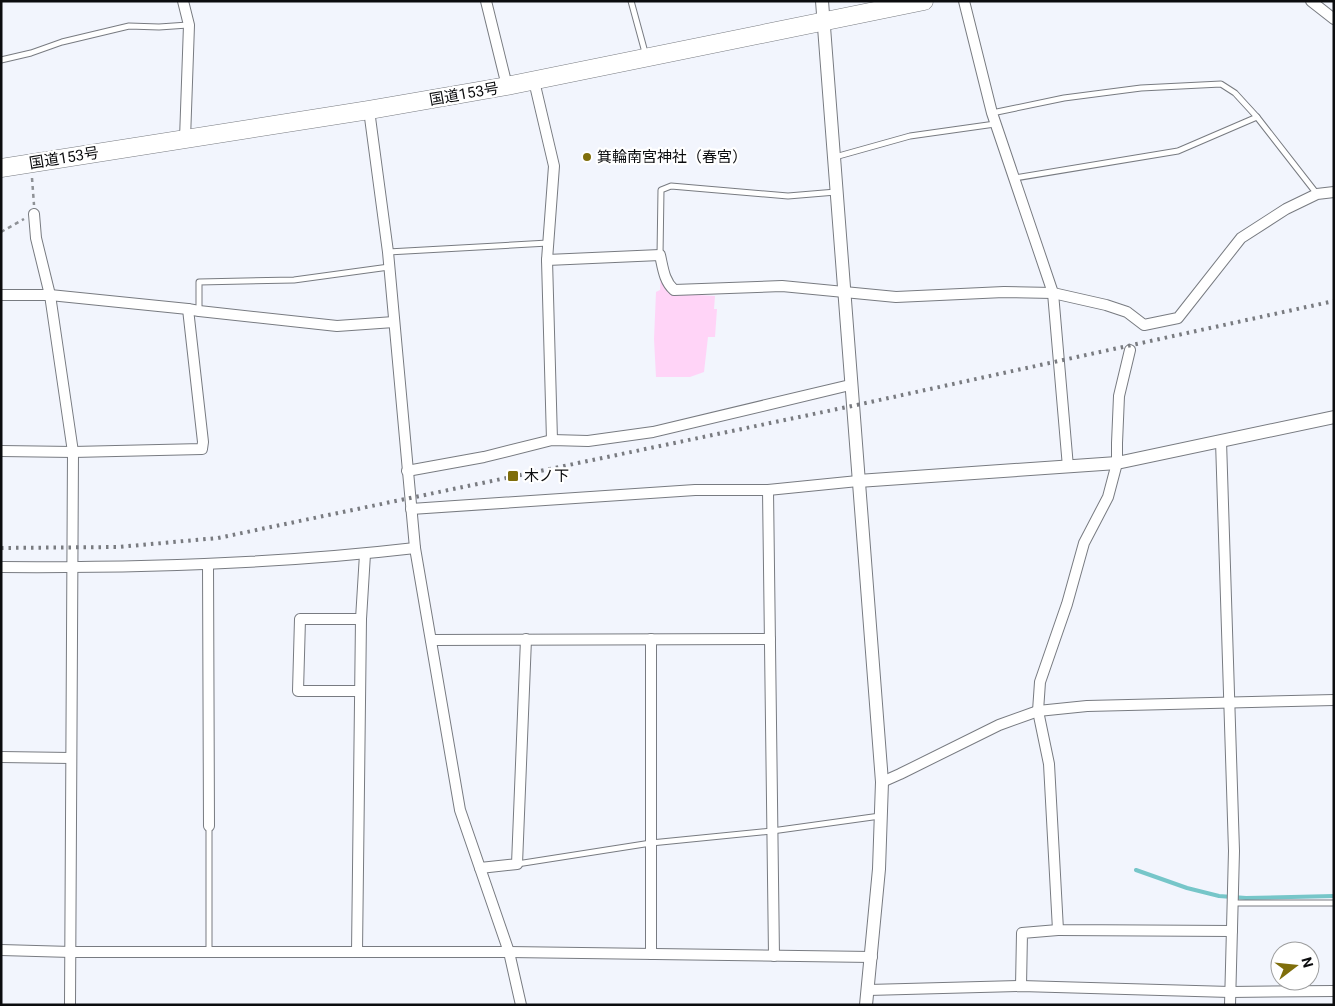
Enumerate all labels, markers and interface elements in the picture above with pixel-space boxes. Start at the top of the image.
street label: 国道153号 [428,79,500,109]
street label: 国道153号 [28,144,100,172]
place label: 箕輪南宮神社（春宮） [597,148,747,166]
marker: 箕輪南宮神社（春宮） [581,151,593,163]
place label: 木ノ下 [524,467,569,485]
marker: 木ノ下 [506,469,520,483]
north arrow [1270,941,1320,991]
text: N [1298,955,1317,969]

